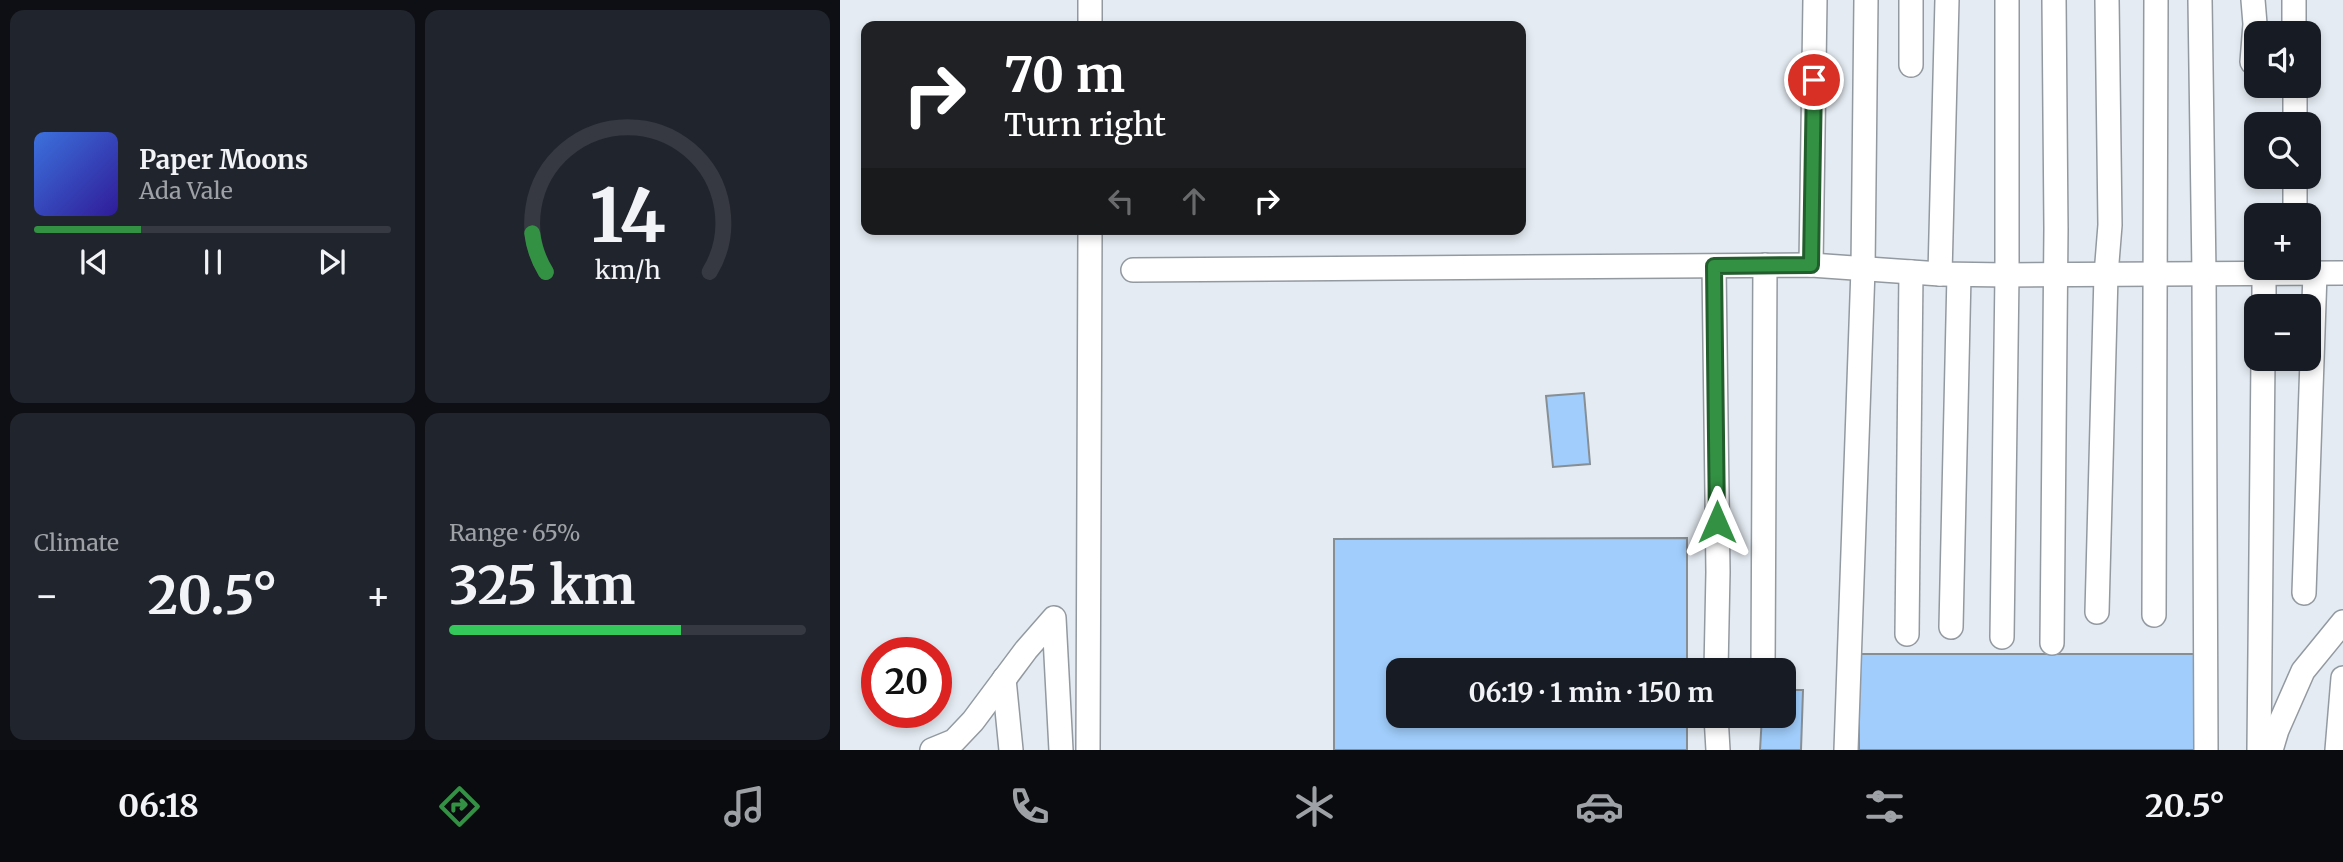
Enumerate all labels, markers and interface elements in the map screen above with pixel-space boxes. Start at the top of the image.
map controls [2244,21,2321,371]
button: sound [2244,21,2321,98]
text: 70 m [1004,44,1125,105]
icon: right [889,49,980,140]
pin [1784,50,1844,110]
icon: arrive [1795,61,1833,99]
text: Turn right [1004,105,1166,145]
button: search [2244,112,2321,189]
text: Paper Moons [139,143,308,176]
text: 14 [589,171,666,263]
text: Ada Vale [139,176,233,205]
icon: left [1102,182,1140,220]
icon: ahead [1175,182,1213,220]
icon: right [1248,182,1286,220]
button: + [2244,203,2321,280]
icon: previous [75,243,113,281]
icon: pause [194,243,232,281]
icon: next [313,243,351,281]
text: km/h [594,254,661,286]
button: − [2244,294,2321,371]
position arrow [1680,485,1754,559]
text: Range · 65% [449,518,581,547]
text: Climate [34,528,119,557]
text: 325 km [449,553,635,618]
text: 20.5° [148,563,277,628]
text: − [34,572,59,619]
text: + [366,572,391,619]
speed limit sign: 20 [861,637,952,728]
text: 06:19 · 1 min · 150 m [1468,676,1714,709]
icon: directions [435,782,484,831]
icon: music [720,782,769,831]
icon: phone [1005,782,1054,831]
icon: climate [1290,782,1339,831]
icon: car [1575,782,1624,831]
icon: filters [1860,782,1909,831]
text: 06:18 [118,786,199,826]
text: 20.5° [2145,786,2225,826]

